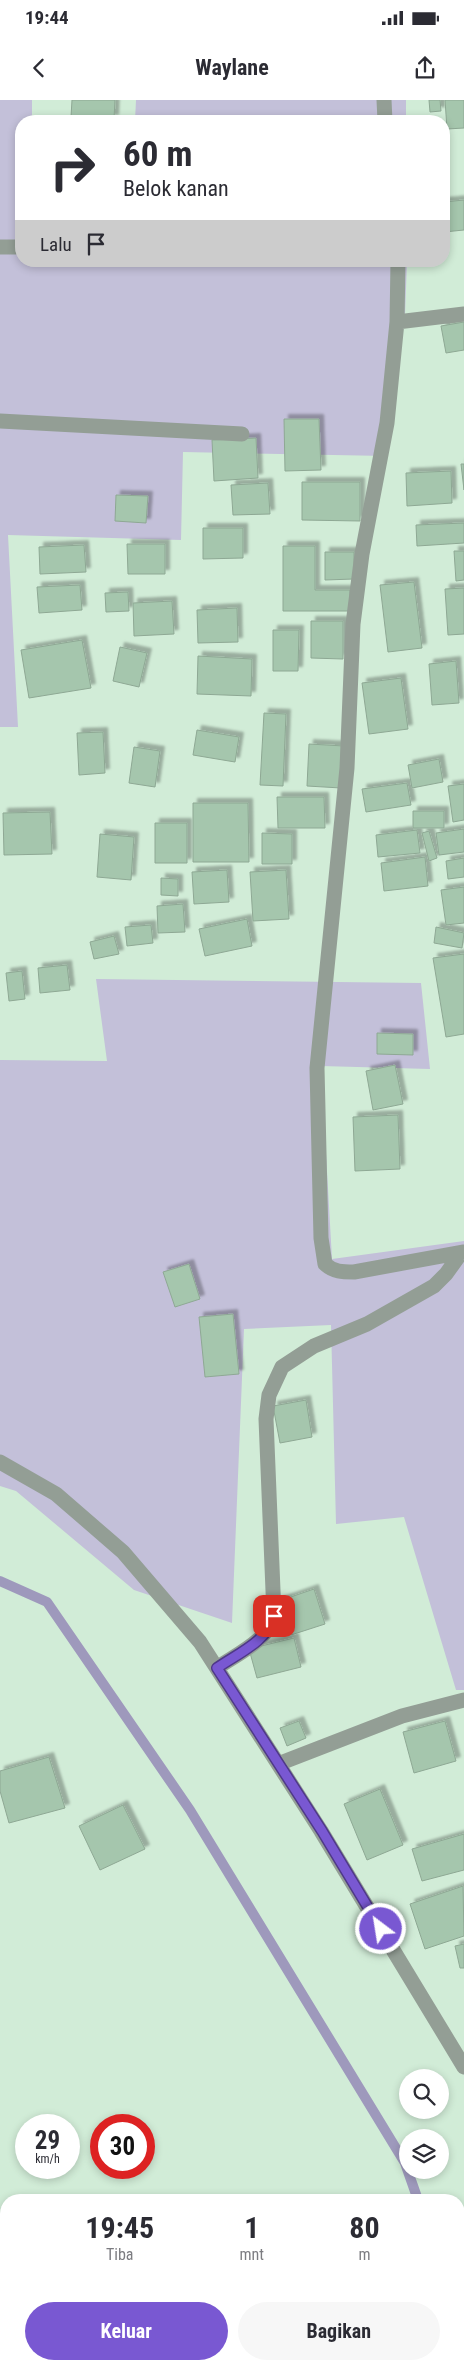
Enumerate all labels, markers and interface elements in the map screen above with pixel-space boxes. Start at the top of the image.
text: 19:44 [25,6,69,29]
icon: back [25,54,53,82]
icon: share [411,54,439,82]
text: Waylane [195,55,269,80]
text: 60 m [123,134,192,175]
icon: right [40,135,105,200]
text: Belok kanan [123,176,229,201]
icon: arrive [82,230,110,258]
text: Lalu [40,233,72,256]
pin [253,1595,295,1637]
icon: arrive [260,1602,288,1630]
position arrow [354,1902,406,1954]
map controls [399,2069,449,2179]
button: search [399,2069,449,2119]
speed limit sign: 30 [90,2114,155,2179]
text: 29 [35,2126,60,2155]
button: layers [399,2129,449,2179]
text: km/h [35,2152,60,2166]
text: 19:45 [85,2210,154,2245]
text: 1 [244,2210,259,2245]
text: 80 [349,2210,380,2245]
text: Tiba [106,2245,134,2264]
text: mnt [239,2245,264,2264]
text: m [358,2245,371,2264]
button: Keluar [25,2302,228,2360]
button: Bagikan [238,2302,440,2360]

